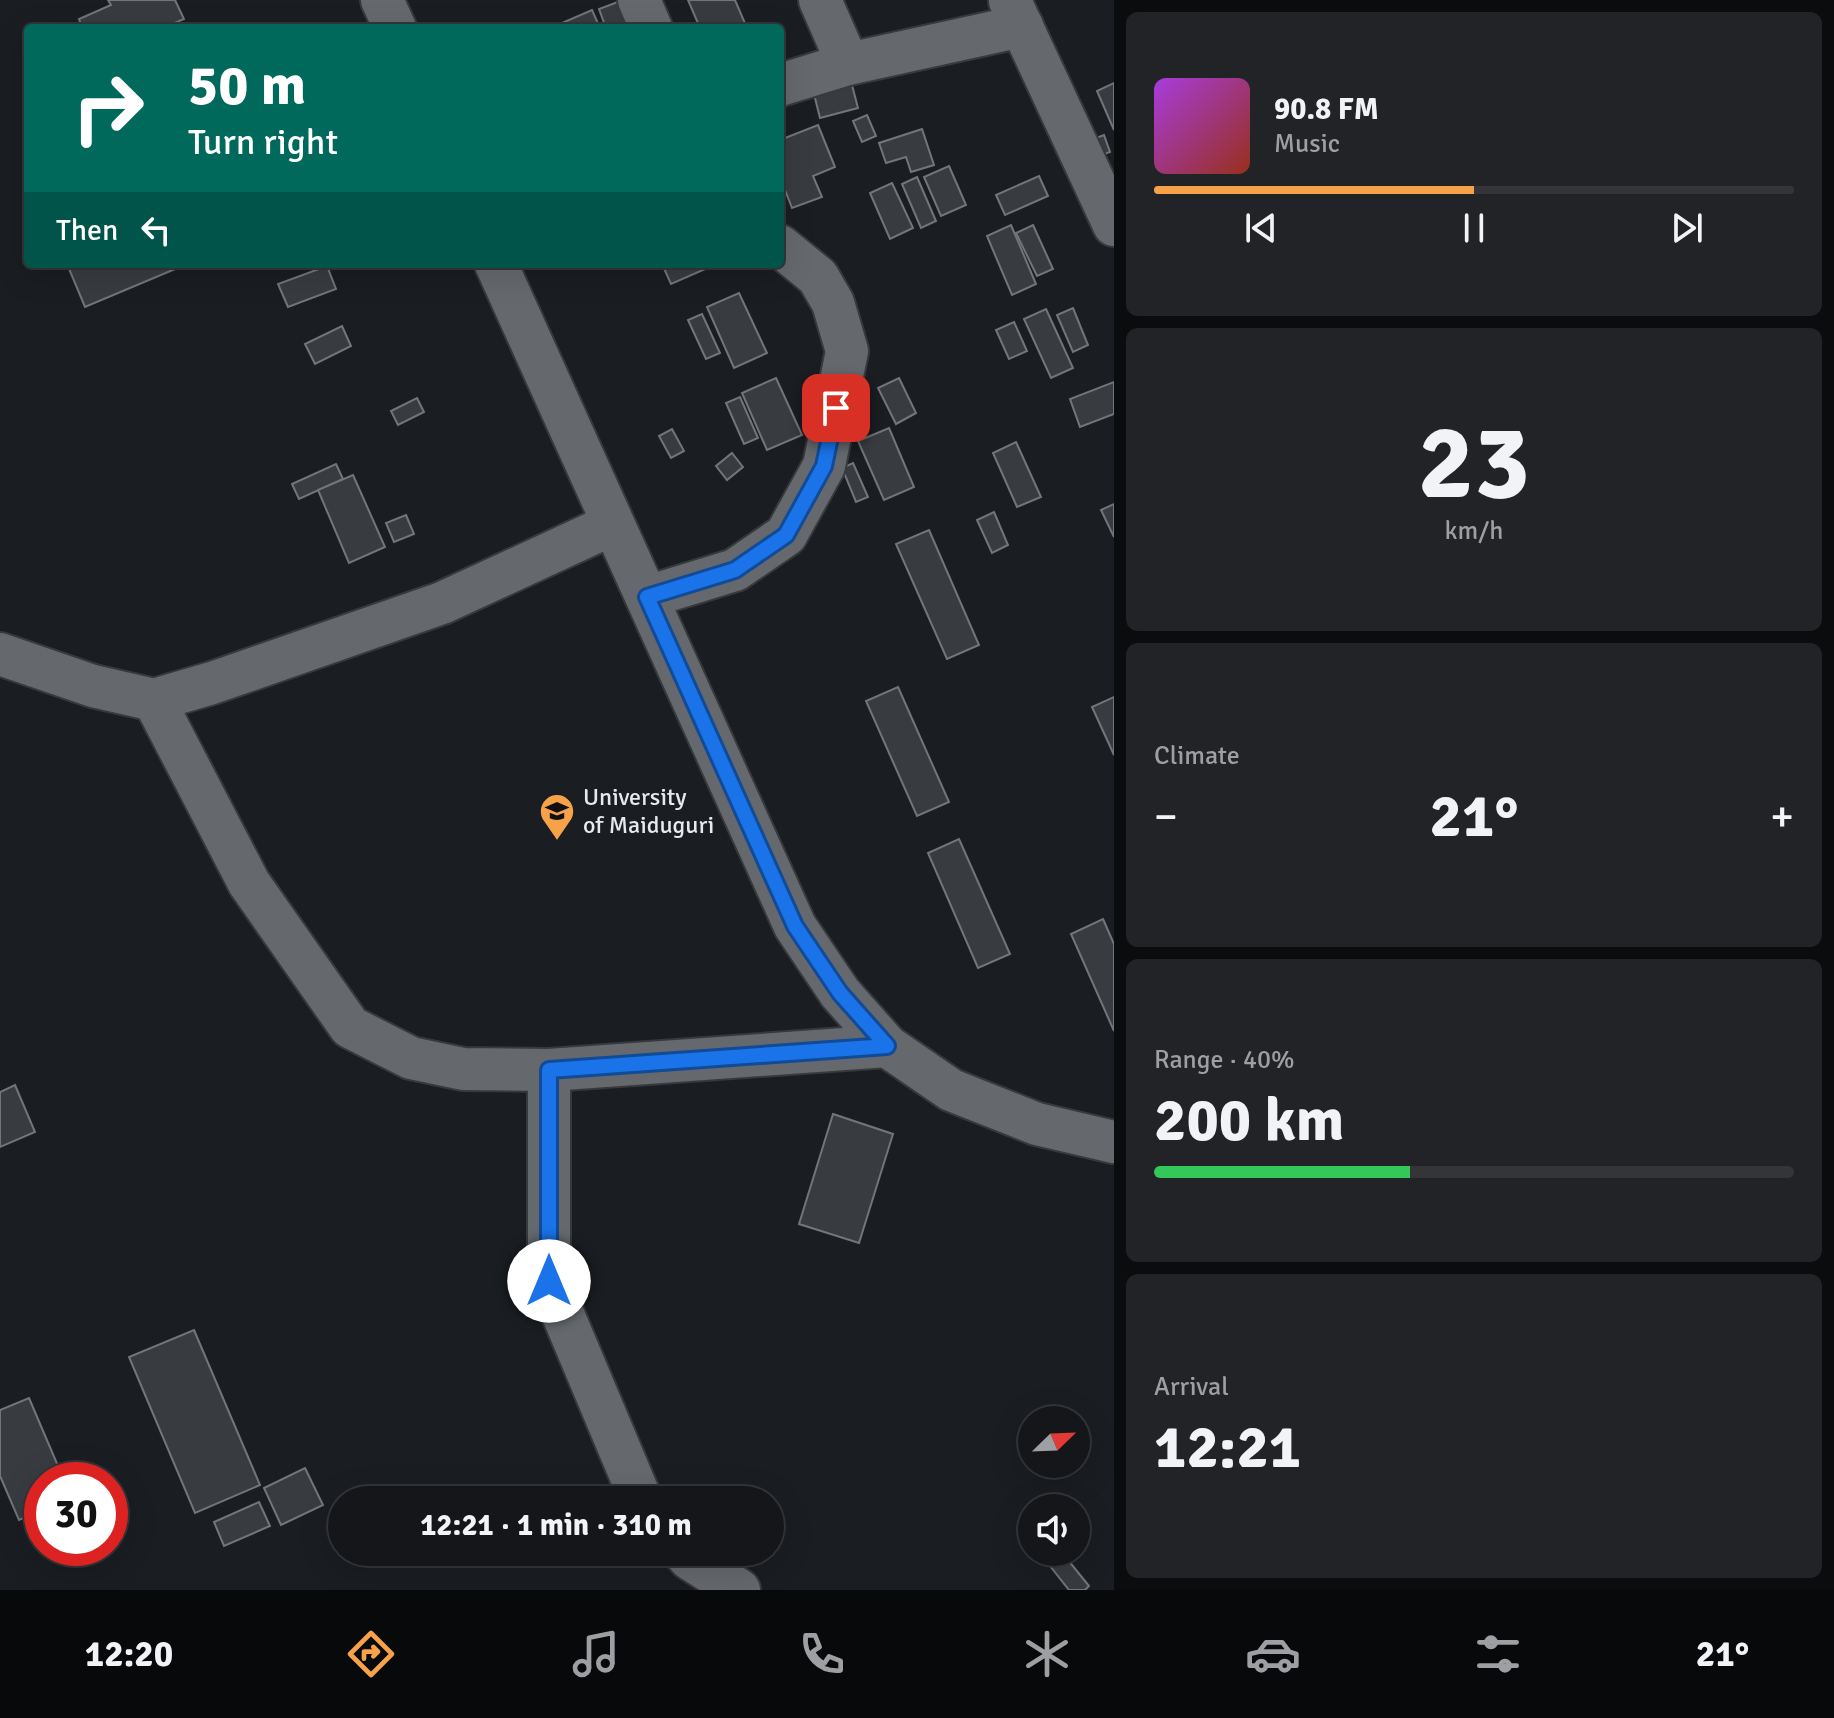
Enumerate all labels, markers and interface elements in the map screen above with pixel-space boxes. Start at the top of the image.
text: 50 m [188,51,306,120]
icon: right [56,56,160,160]
text: 90.8 FM [1274,91,1379,128]
text: Turn right [188,120,338,165]
text: Music [1274,128,1340,160]
icon: previous [1239,206,1283,250]
icon: pause [1452,206,1496,250]
icon: next [1665,206,1709,250]
icon: left [134,208,178,252]
text: Then [56,212,118,249]
pin [802,374,870,442]
icon: arrive [814,386,858,430]
text: 23 [1418,399,1530,527]
text: km/h [1445,515,1503,547]
text: Climate [1154,740,1240,772]
text: 21° [1430,780,1518,854]
place label: University of Maiduguri [583,782,714,840]
text: − [1154,790,1178,844]
text: + [1770,790,1794,844]
school or university icon: University of Maiduguri [538,792,576,842]
text: Range · 40% [1154,1044,1295,1076]
text: 200 km [1154,1084,1344,1158]
position arrow [507,1239,591,1323]
text: Arrival [1154,1371,1229,1403]
north arrow [1018,1406,1090,1478]
map controls [1018,1406,1090,1566]
text: 12:21 [1154,1411,1301,1485]
speed limit sign: 30 [24,1462,128,1566]
button: sound [1018,1494,1090,1566]
text: 12:21 · 1 min · 310 m [420,1507,692,1544]
icon: directions [343,1626,399,1682]
icon: music [568,1626,624,1682]
icon: phone [794,1626,850,1682]
icon: climate [1019,1626,1075,1682]
icon: car [1245,1626,1301,1682]
icon: filters [1470,1626,1526,1682]
text: 12:20 [85,1632,173,1677]
text: 21° [1696,1632,1749,1677]

